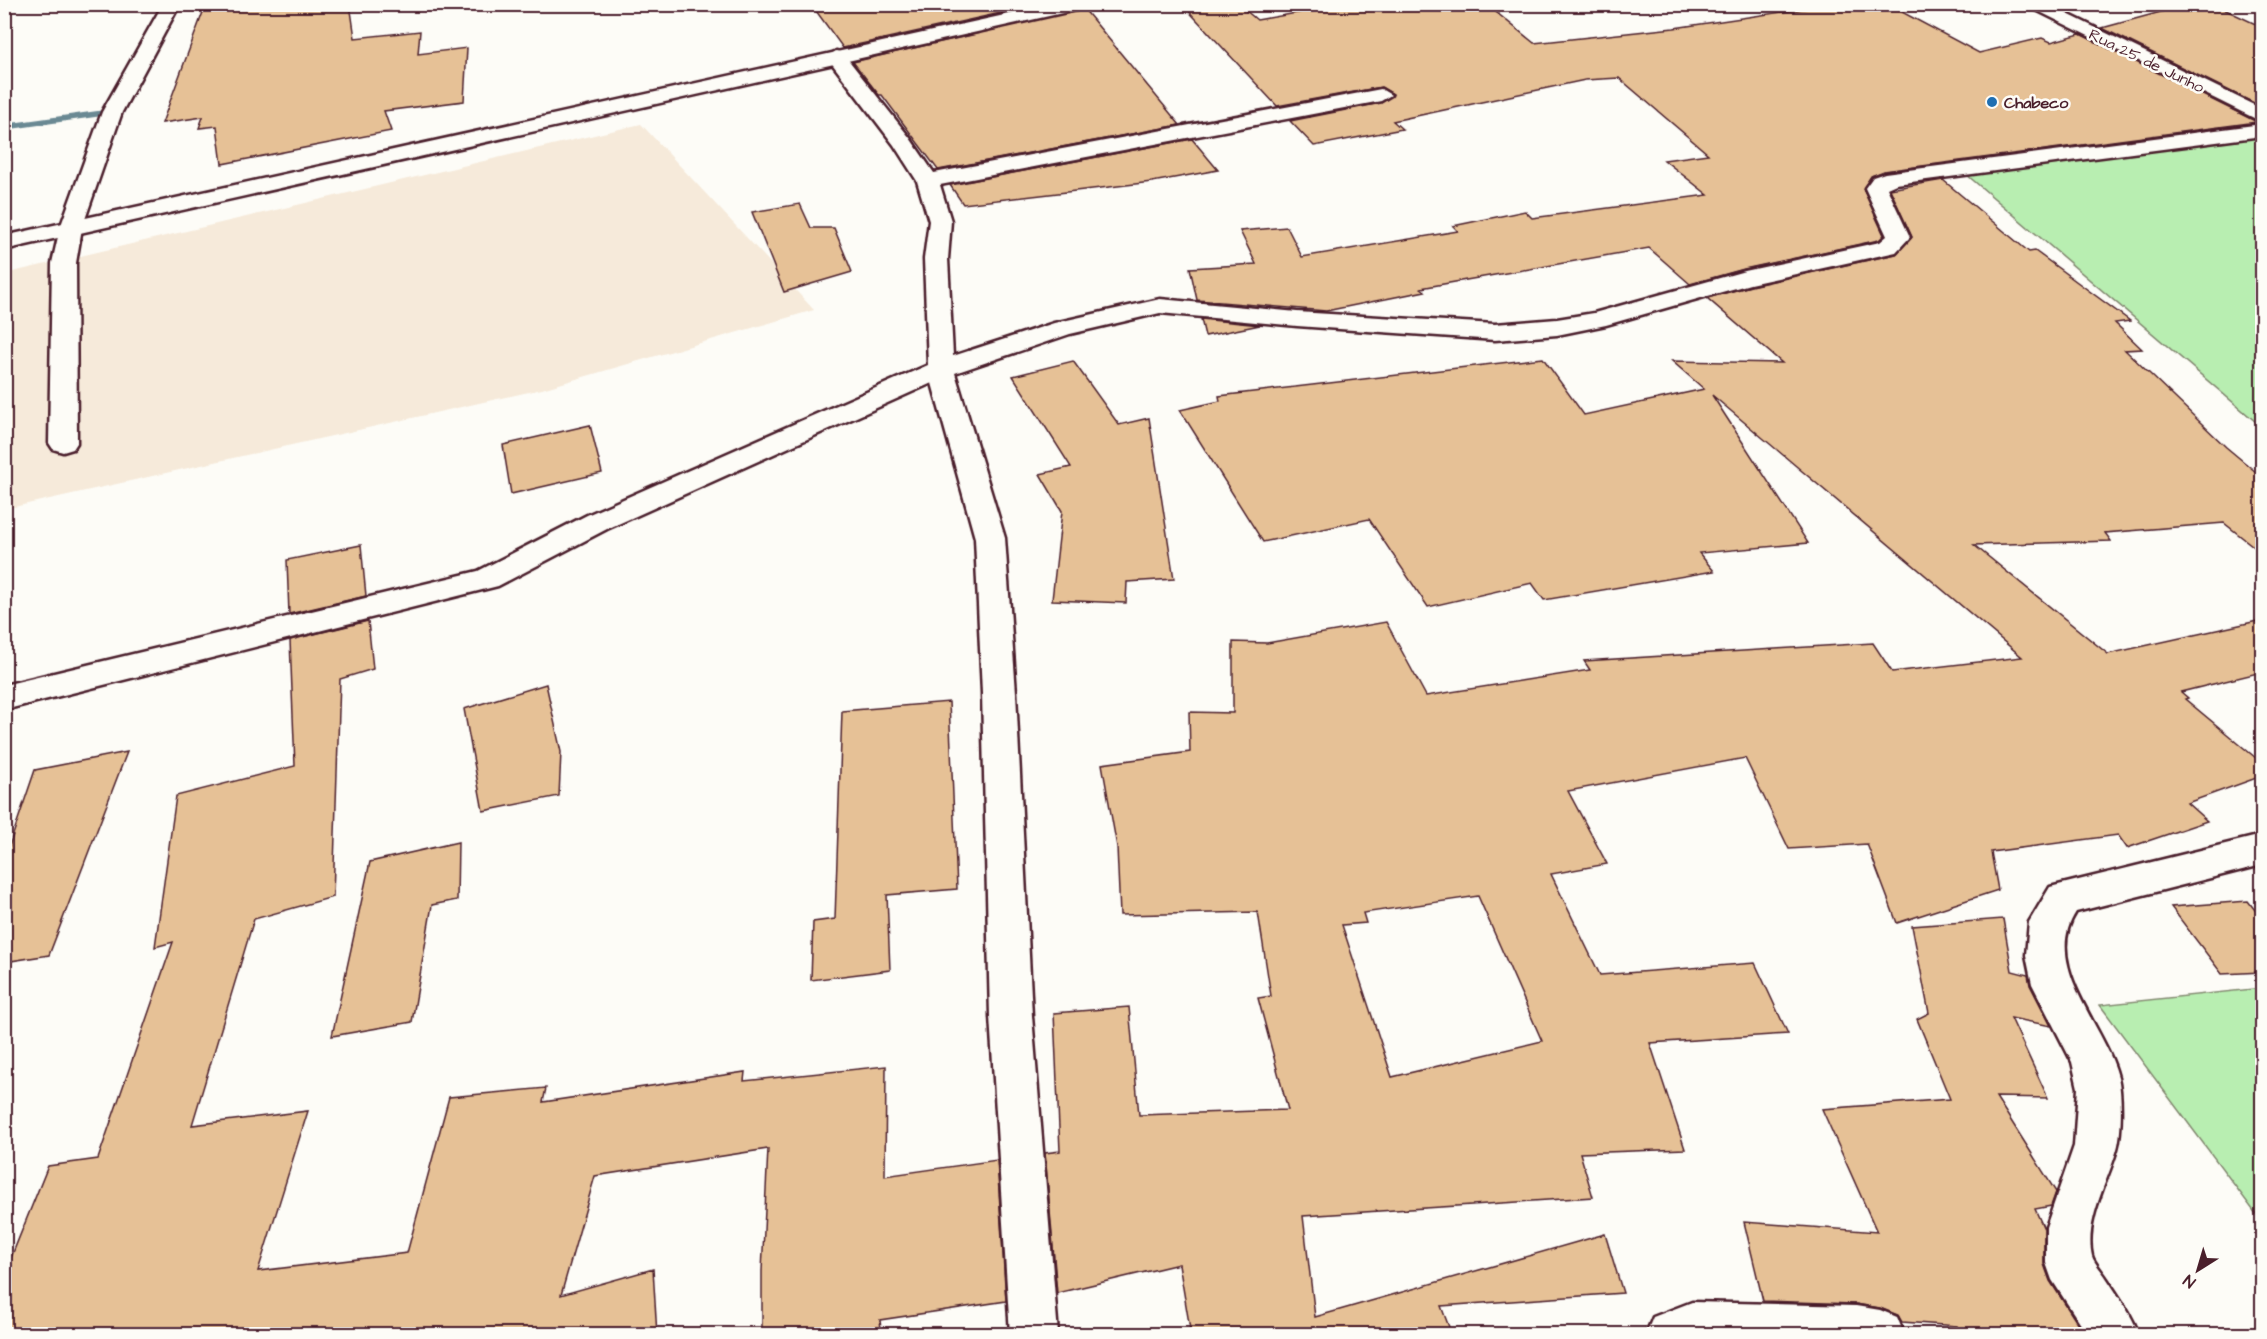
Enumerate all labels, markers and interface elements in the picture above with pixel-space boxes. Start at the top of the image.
street label: Rua 25 de Junho [2085,23,2208,98]
place label: Chabeco [2004,92,2069,114]
marker: Chabeco [1985,95,1999,109]
north arrow [2168,1240,2228,1300]
text: N [2179,1269,2200,1293]

